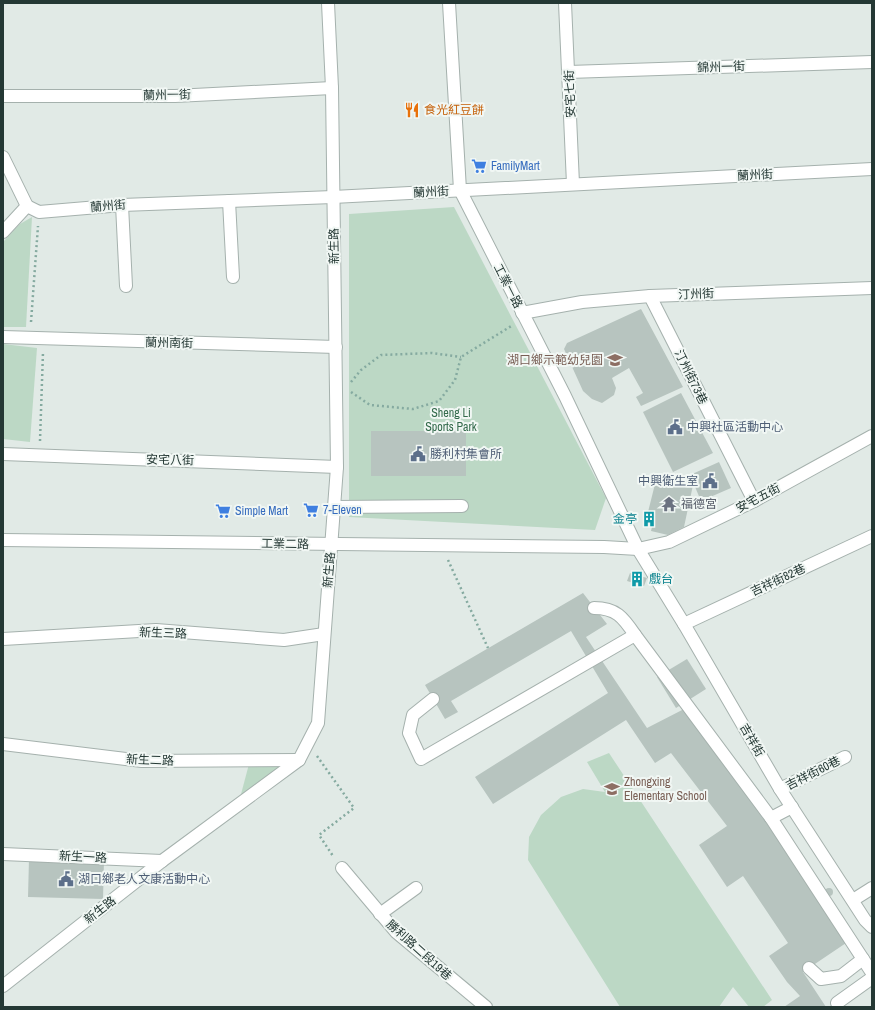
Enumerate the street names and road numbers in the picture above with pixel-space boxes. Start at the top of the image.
street label: 錦州一街 [697,58,745,76]
street label: 安宅七街 [561,70,579,118]
street label: 蘭州一街 [143,87,191,103]
street label: 蘭州街 [737,166,773,184]
street label: 蘭州街 [413,183,449,201]
street label: 蘭州街 [89,196,127,216]
street label: 新生路 [326,228,342,264]
street label: 工業一路 [490,261,526,311]
street label: 汀州街 [678,285,714,303]
street label: 蘭州南街 [145,335,193,351]
street label: 汀州街73巷 [671,347,711,407]
street label: 安宅八街 [146,452,194,468]
street label: 安宅五街 [733,480,783,516]
street label: 工業二路 [261,536,309,552]
street label: 新生路 [319,551,339,589]
street label: 吉祥街82巷 [748,560,808,600]
street label: 新生三路 [139,624,187,642]
street label: 吉祥街 [736,720,768,760]
street label: 新生二路 [126,751,174,769]
street label: 吉祥街60巷 [783,752,843,794]
street label: 新生一路 [59,848,107,866]
street label: 新生路 [81,893,119,927]
street label: 勝利路二段19巷 [383,916,455,984]

